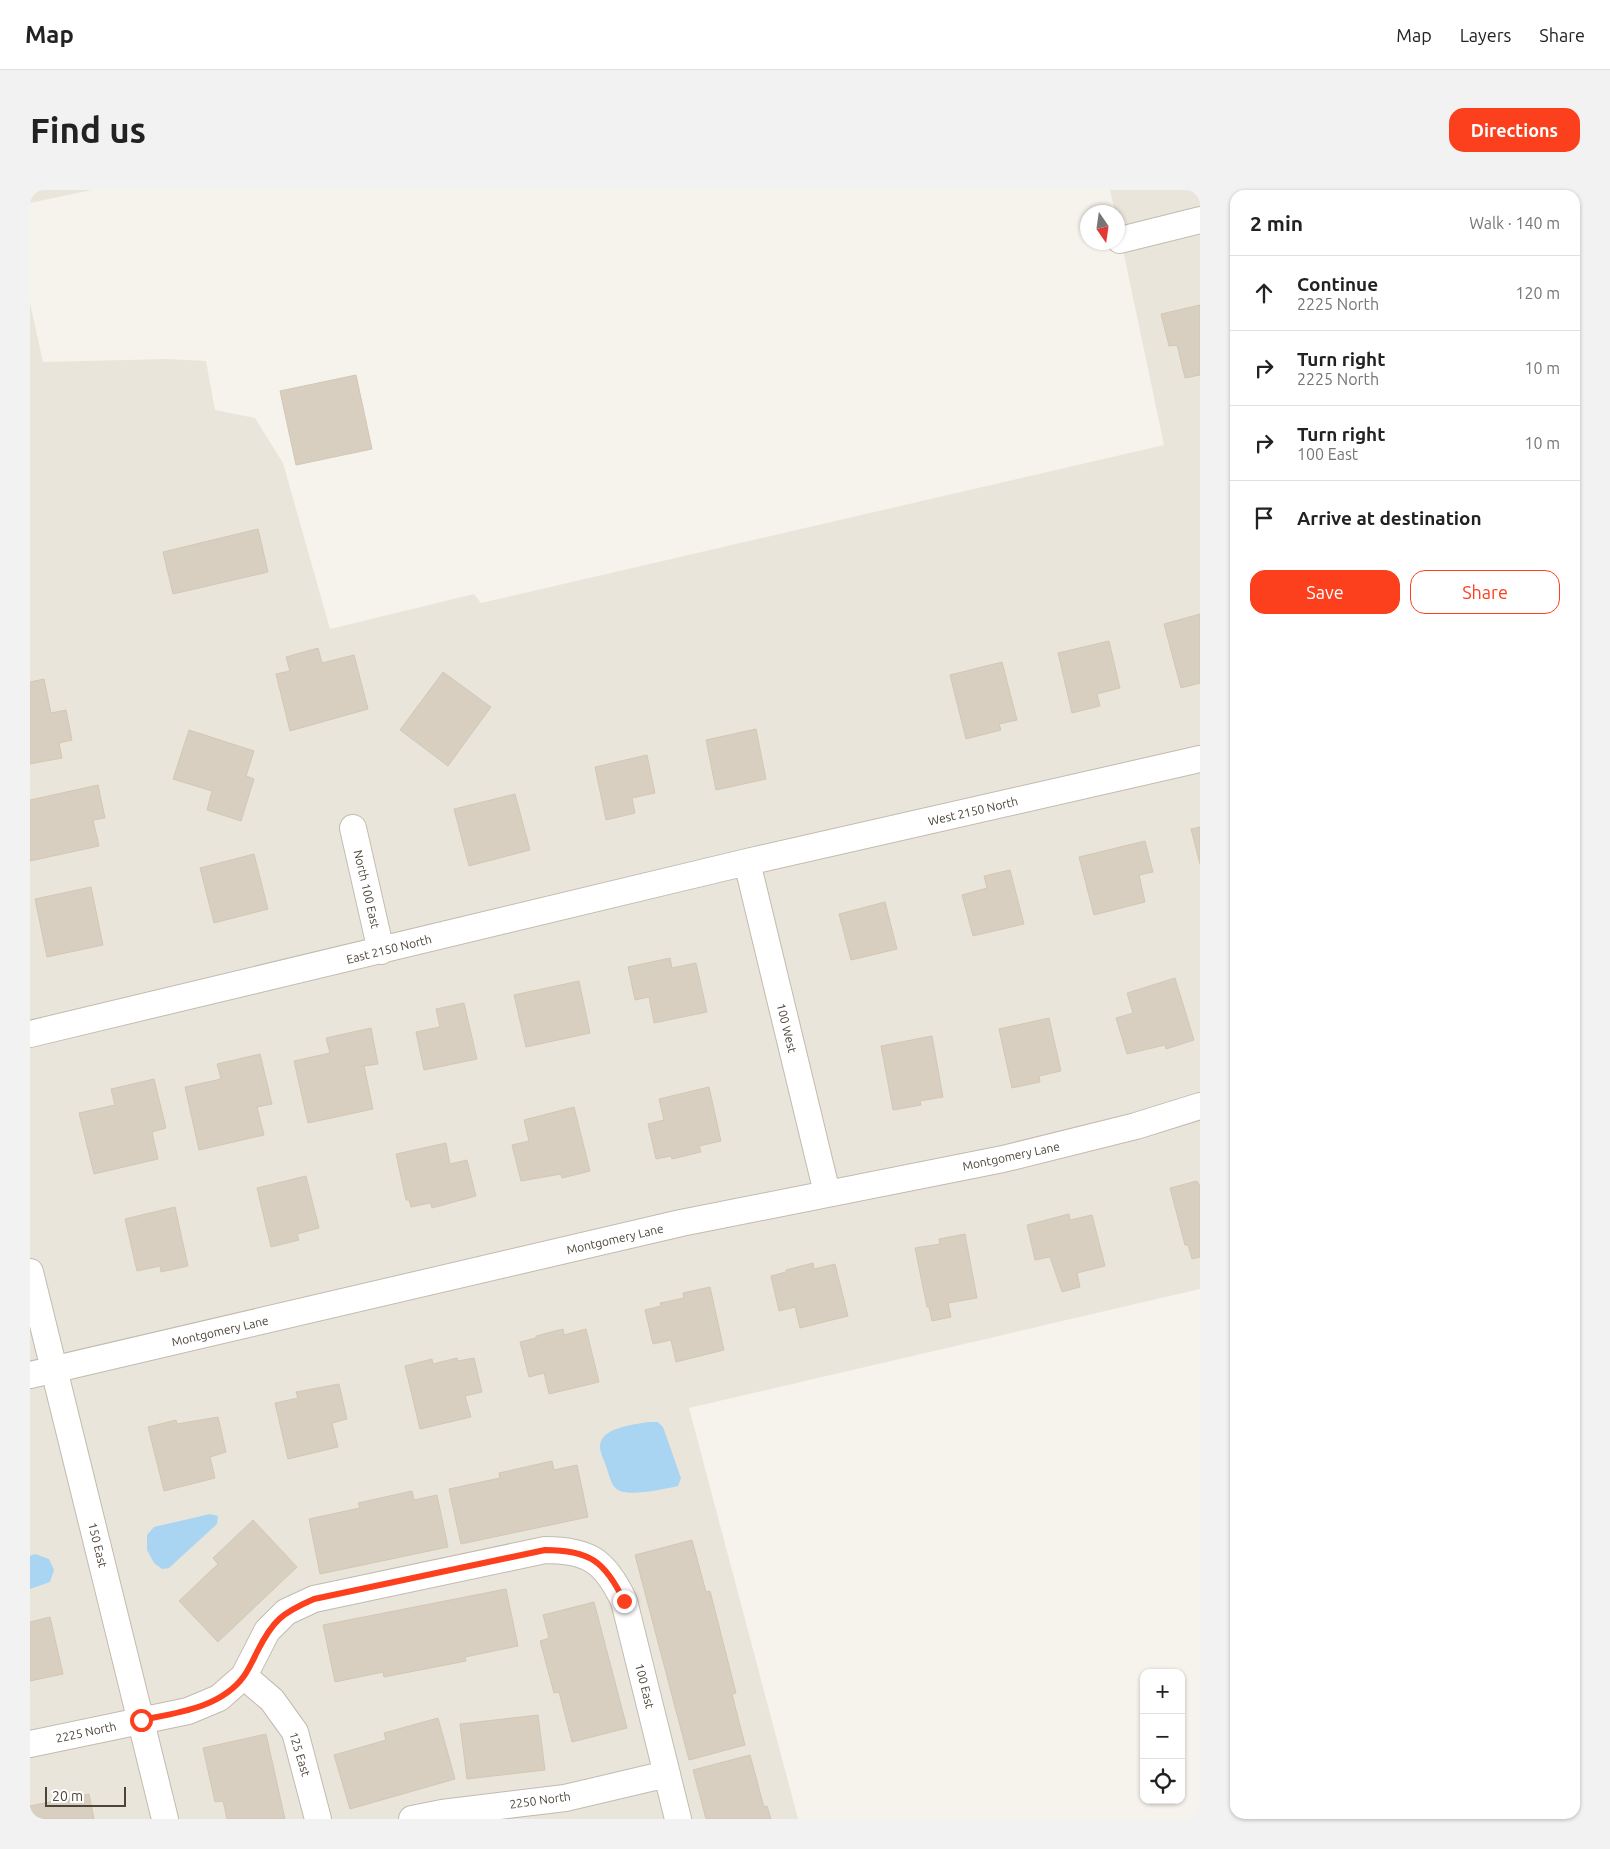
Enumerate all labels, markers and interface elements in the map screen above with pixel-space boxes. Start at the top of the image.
text: Map [25,21,74,48]
text: Map [1396,25,1432,45]
text: Layers [1460,25,1511,45]
text: Share [1539,25,1585,45]
button: Directions [1449,108,1580,152]
text: Find us [30,110,146,150]
north arrow [1080,205,1125,250]
text: 2 min [1250,211,1303,235]
text: Walk · 140 m [1469,214,1560,232]
text: Continue [1297,273,1378,295]
icon: ahead [1250,279,1278,307]
text: 120 m [1515,284,1560,302]
text: 2225 North [1297,295,1379,313]
text: Turn right [1297,348,1385,370]
icon: right [1250,354,1278,382]
text: 10 m [1524,359,1560,377]
text: 2225 North [1297,370,1379,388]
text: Turn right [1297,423,1385,445]
icon: right [1250,429,1278,457]
text: 10 m [1524,434,1560,452]
text: 100 East [1297,445,1358,463]
icon: arrive [1250,504,1278,532]
text: Arrive at destination [1297,507,1482,529]
button: Save [1250,570,1400,614]
button: Share [1410,570,1560,614]
street label: West 2150 North [927,794,1019,828]
street label: North 100 East [352,848,382,930]
street label: East 2150 North [345,932,433,966]
street label: 100 West [775,1002,799,1054]
street label: Montgomery Lane [961,1139,1061,1173]
street label: Montgomery Lane [565,1222,665,1256]
street label: Montgomery Lane [170,1314,270,1348]
street label: 150 East [86,1521,110,1569]
route end [613,1590,636,1613]
street label: 100 East [633,1662,657,1710]
map controls [1140,1669,1185,1804]
button: + [1140,1669,1185,1714]
route start [130,1709,153,1732]
button: − [1140,1714,1185,1759]
street label: 2225 North [55,1719,117,1745]
street label: 125 East [287,1730,313,1778]
button: locate [1140,1759,1185,1804]
scale bar [45,1784,126,1807]
text: 20 m [52,1788,83,1804]
street label: 2250 North [509,1789,571,1811]

